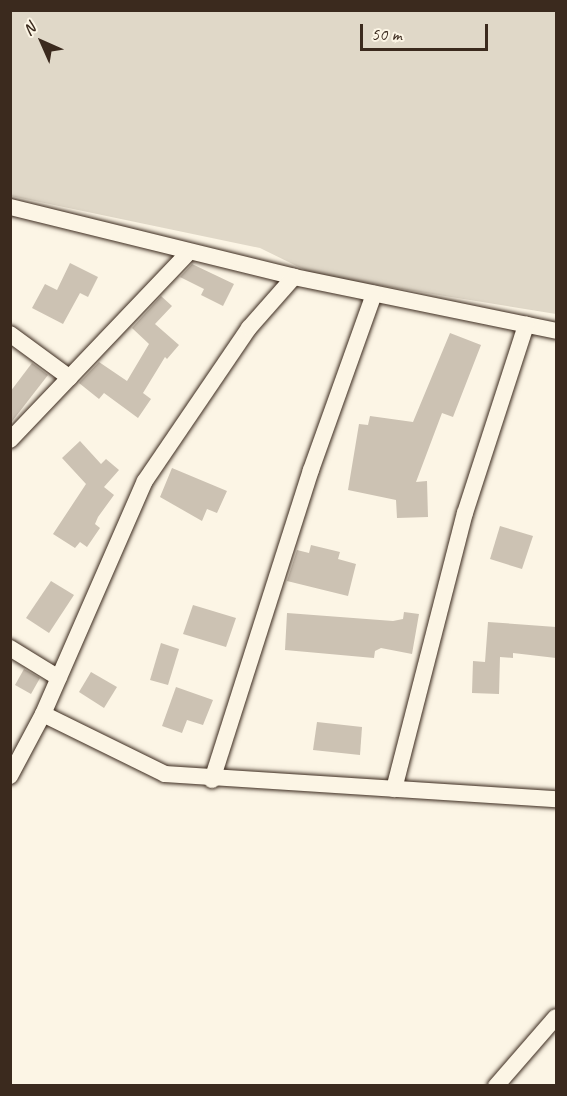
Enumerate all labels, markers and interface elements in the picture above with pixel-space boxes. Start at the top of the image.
north arrow [12,12,72,72]
scale bar [363,12,490,50]
text: N [19,19,40,40]
text: 50 m [371,23,402,45]

